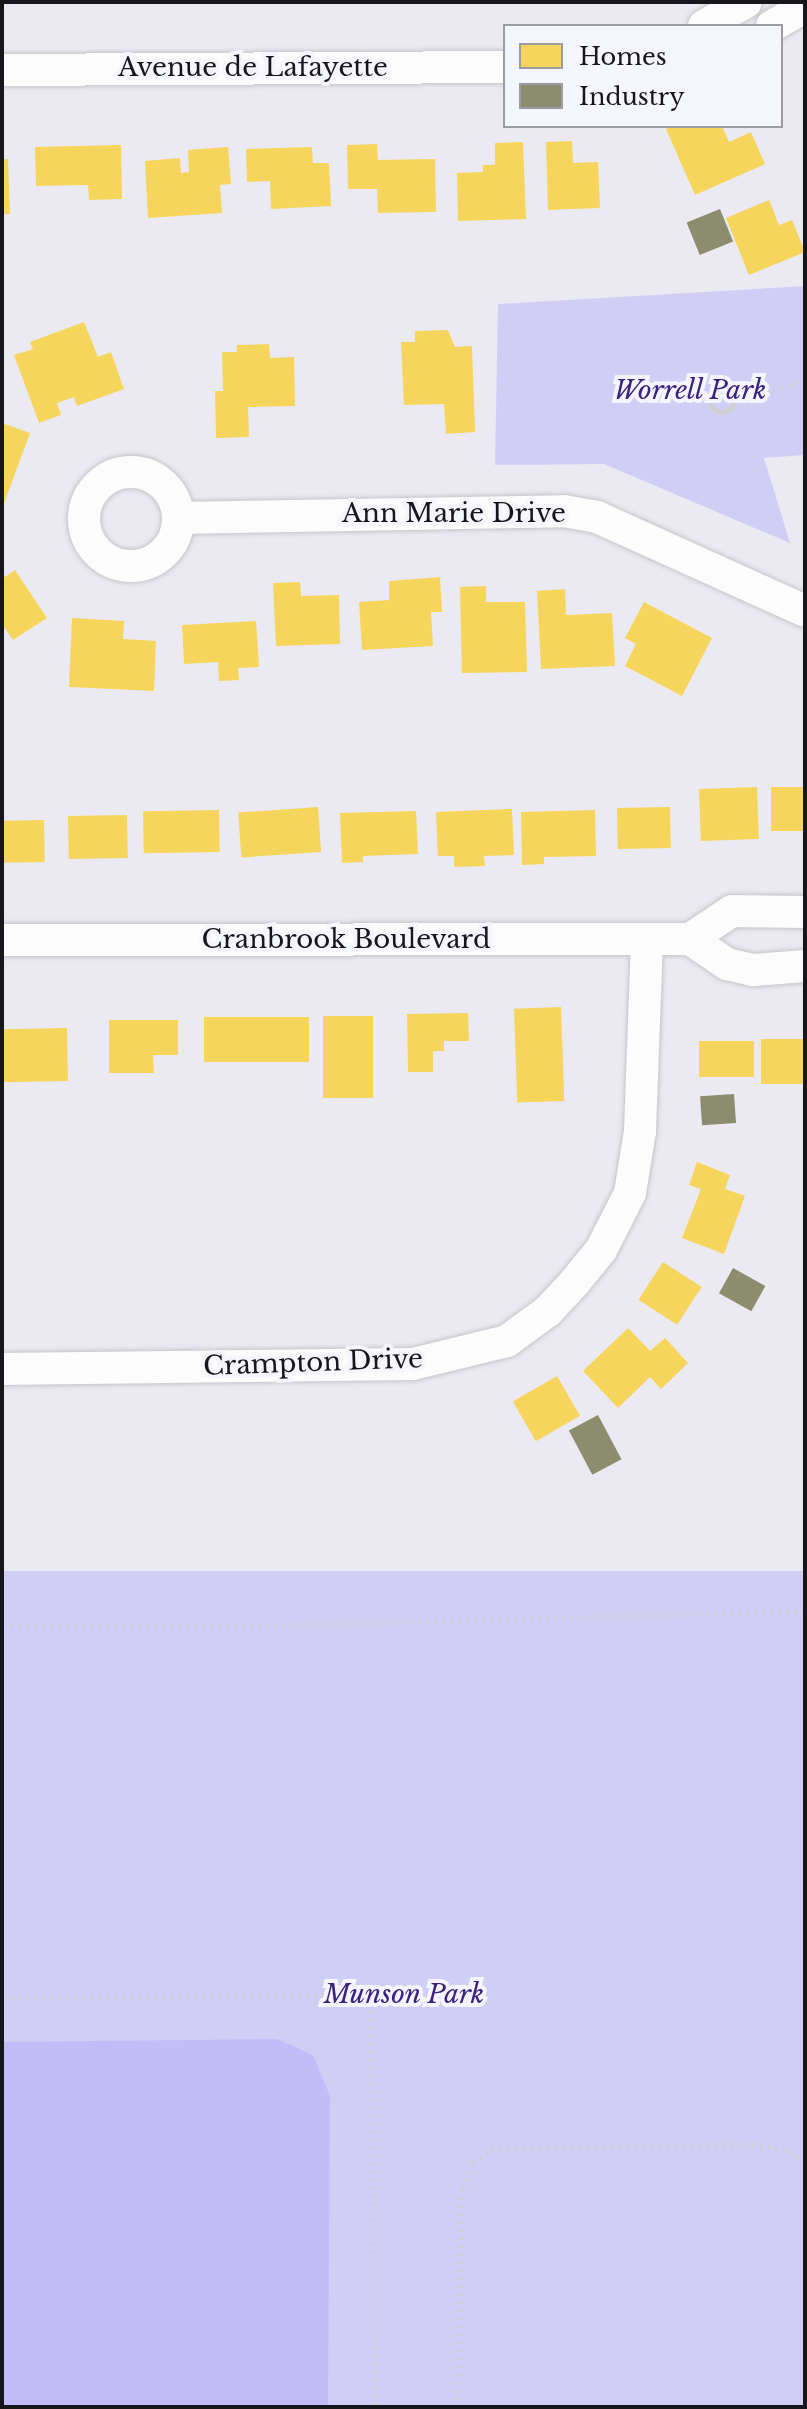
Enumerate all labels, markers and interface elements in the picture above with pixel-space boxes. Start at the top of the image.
legend [503,24,783,128]
text: Homes [579,42,667,71]
street label: Avenue de Lafayette [118,52,388,84]
text: Industry [579,82,685,111]
park label: Worrell Park [613,375,767,407]
street label: Ann Marie Drive [342,498,566,530]
street label: Cranbrook Boulevard [201,924,491,956]
street label: Crampton Drive [203,1344,423,1382]
park label: Munson Park [323,1979,485,2011]

